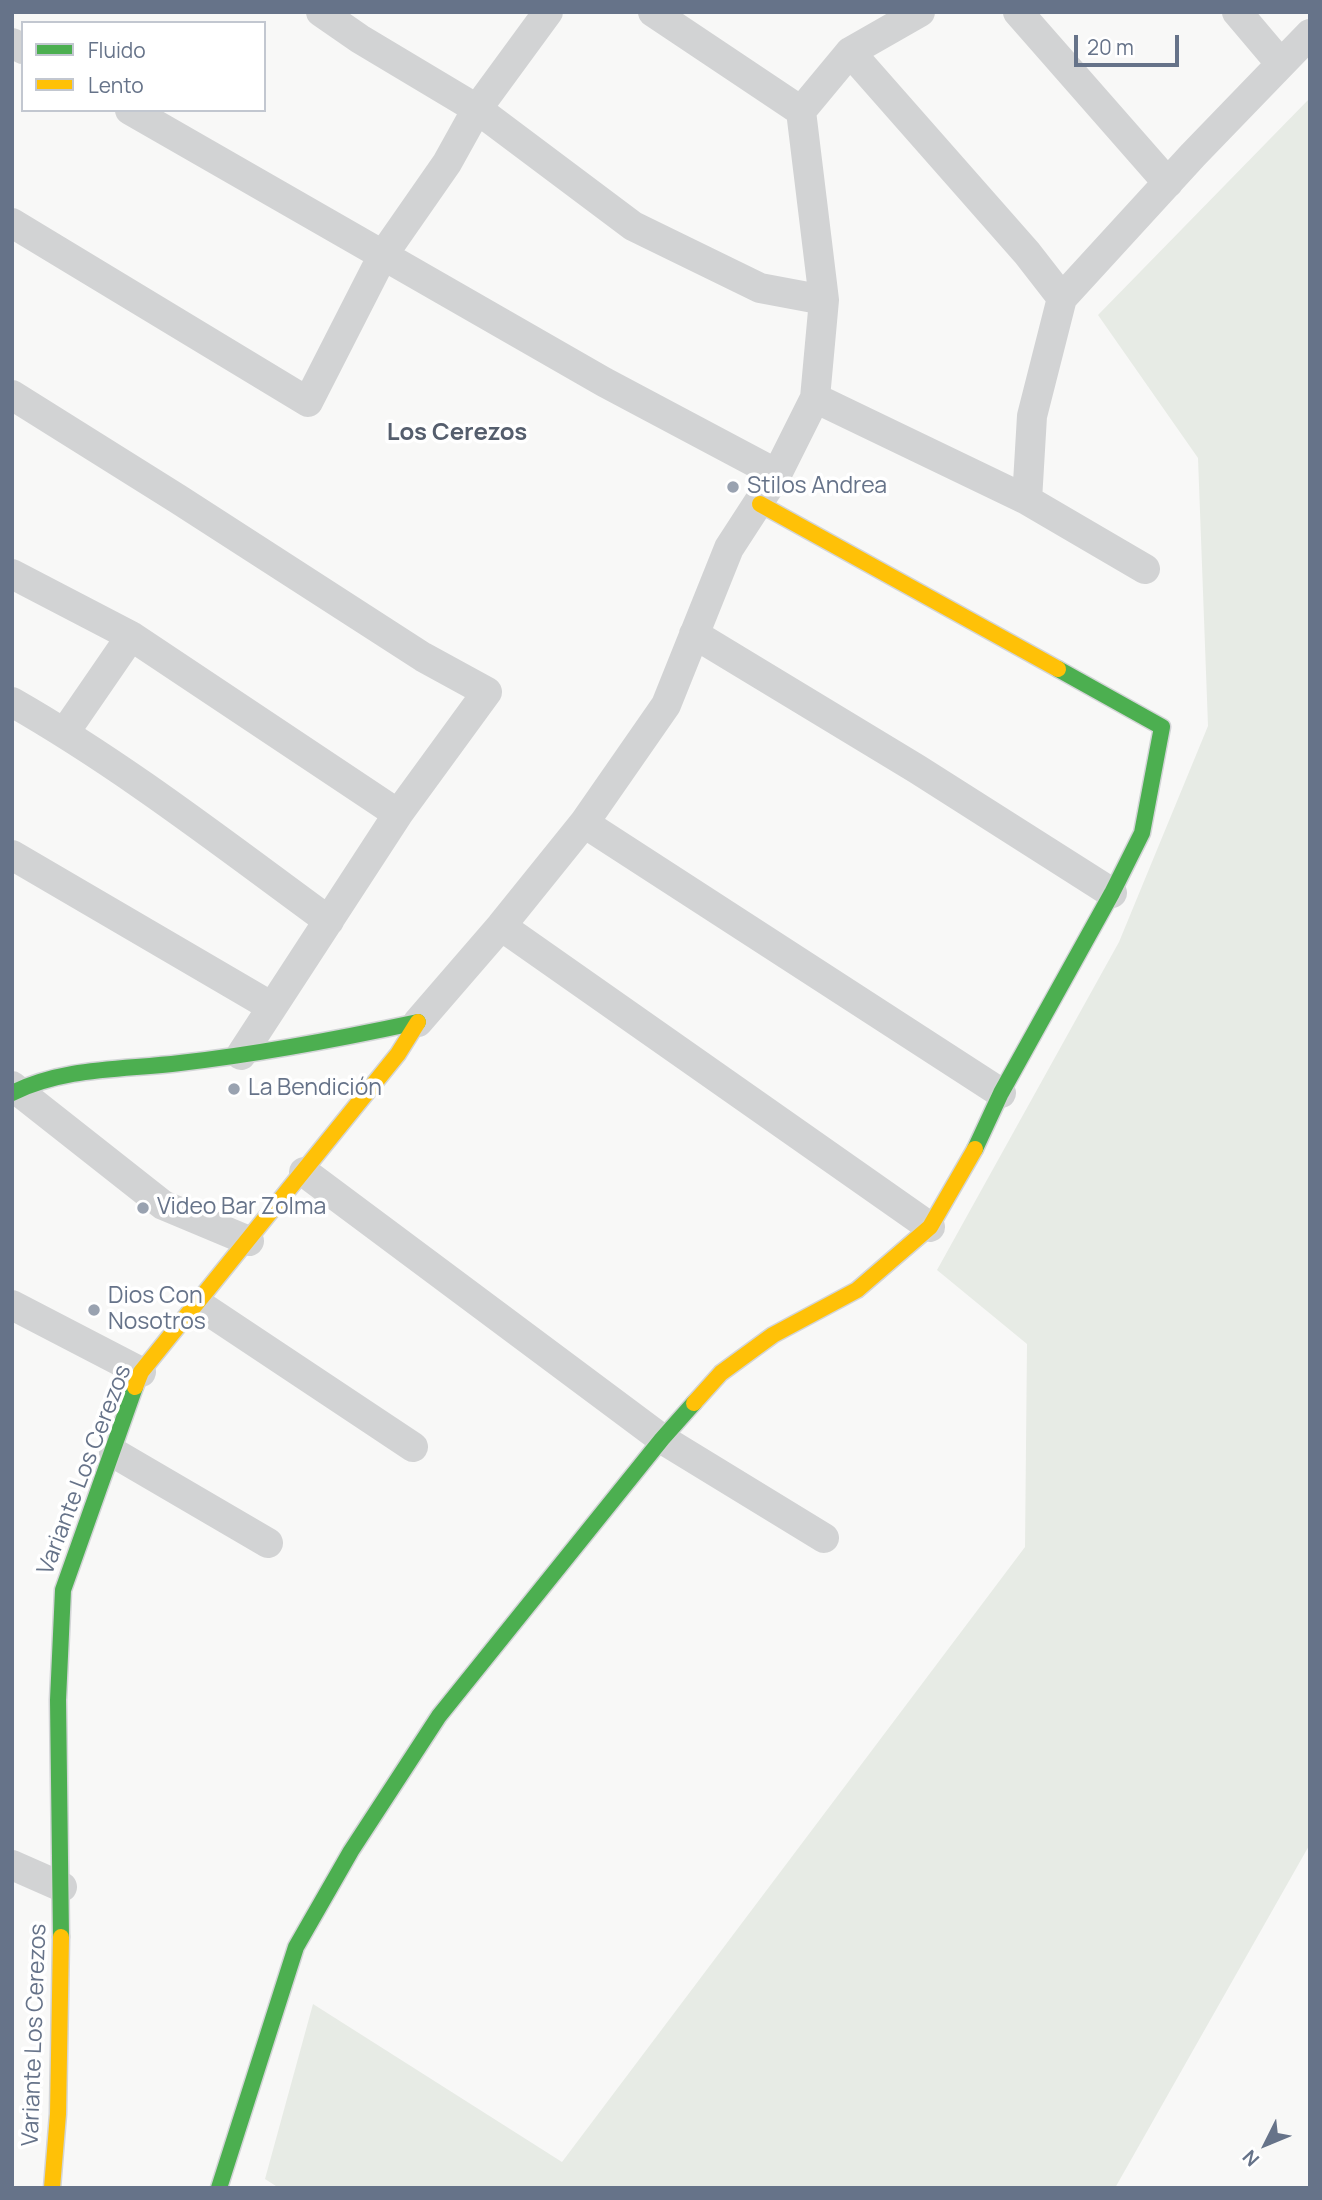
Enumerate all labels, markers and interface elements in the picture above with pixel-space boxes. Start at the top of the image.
legend [21,21,266,112]
scale bar [1077,21,1182,65]
text: 20 m [1087,33,1134,61]
text: Fluido [88,36,146,64]
text: Lento [88,71,144,99]
district label: Los Cerezos [387,419,527,447]
place label: Stilos Andrea [747,473,887,501]
marker: Stilos Andrea [725,479,741,495]
place label: La Bendición [248,1075,382,1103]
marker: La Bendición [226,1081,242,1097]
place label: Video Bar Zolma [157,1194,326,1222]
marker: Video Bar Zolma [135,1200,151,1216]
place label: Dios Con Nosotros [108,1283,206,1337]
marker: Dios Con Nosotros [86,1302,102,1318]
street label: Variante Los Cerezos [32,1361,138,1579]
street label: Variante Los Cerezos [17,1923,53,2147]
north arrow [1231,2109,1301,2179]
text: N [1236,2144,1265,2172]

